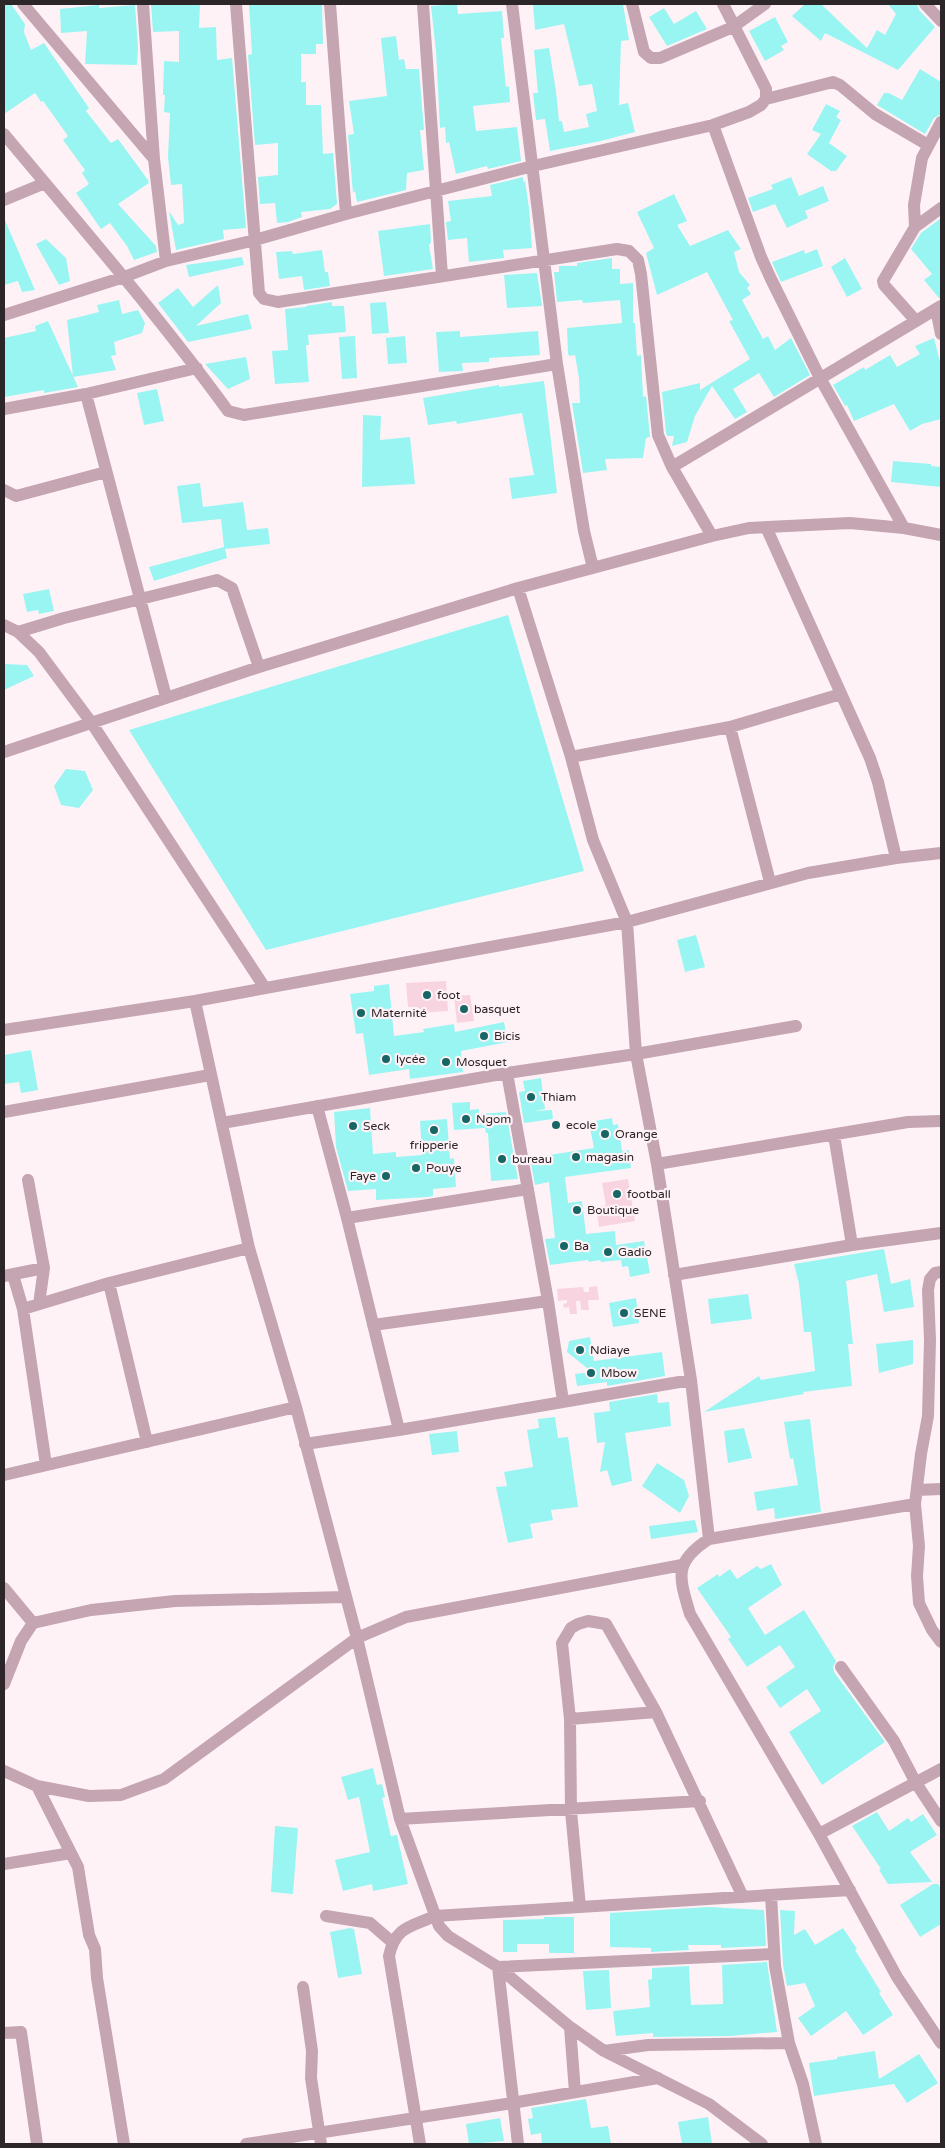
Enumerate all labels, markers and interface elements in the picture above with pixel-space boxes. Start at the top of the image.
place label: foot [437,988,461,1002]
marker: foot [421,989,433,1001]
place label: basquet [474,1002,521,1016]
marker: basquet [458,1003,470,1015]
place label: Maternité [371,1006,427,1020]
marker: Maternité [355,1007,367,1019]
place label: Bicis [494,1029,521,1043]
marker: Bicis [478,1030,490,1042]
place label: lycée [396,1052,425,1066]
marker: lycée [380,1053,392,1065]
place label: Mosquet [456,1055,507,1069]
marker: Mosquet [440,1056,452,1068]
place label: Thiam [541,1090,576,1104]
marker: Thiam [525,1091,537,1103]
place label: Ngom [476,1112,511,1126]
marker: Ngom [460,1113,472,1125]
place label: ecole [566,1118,596,1132]
place label: Seck [363,1119,391,1133]
marker: ecole [550,1119,562,1131]
marker: Seck [347,1120,359,1132]
marker: fripperie [428,1124,440,1136]
place label: Orange [615,1127,658,1141]
marker: Orange [599,1128,611,1140]
place label: fripperie [410,1138,458,1152]
place label: magasin [586,1150,634,1164]
marker: magasin [570,1151,582,1163]
place label: bureau [512,1152,552,1166]
marker: bureau [496,1153,508,1165]
place label: Pouye [426,1161,462,1175]
marker: Pouye [410,1162,422,1174]
place label: Faye [350,1169,376,1183]
marker: Faye [380,1170,392,1182]
place label: football [627,1187,671,1201]
marker: football [611,1188,623,1200]
place label: Boutique [587,1203,639,1217]
marker: Boutique [571,1204,583,1216]
place label: Ba [574,1239,589,1253]
marker: Ba [558,1240,570,1252]
place label: Gadio [618,1245,652,1259]
marker: Gadio [602,1246,614,1258]
place label: SENE [634,1306,667,1320]
marker: SENE [618,1307,630,1319]
place label: Ndiaye [590,1343,630,1357]
marker: Ndiaye [574,1344,586,1356]
place label: Mbow [601,1366,637,1380]
marker: Mbow [585,1367,597,1379]

